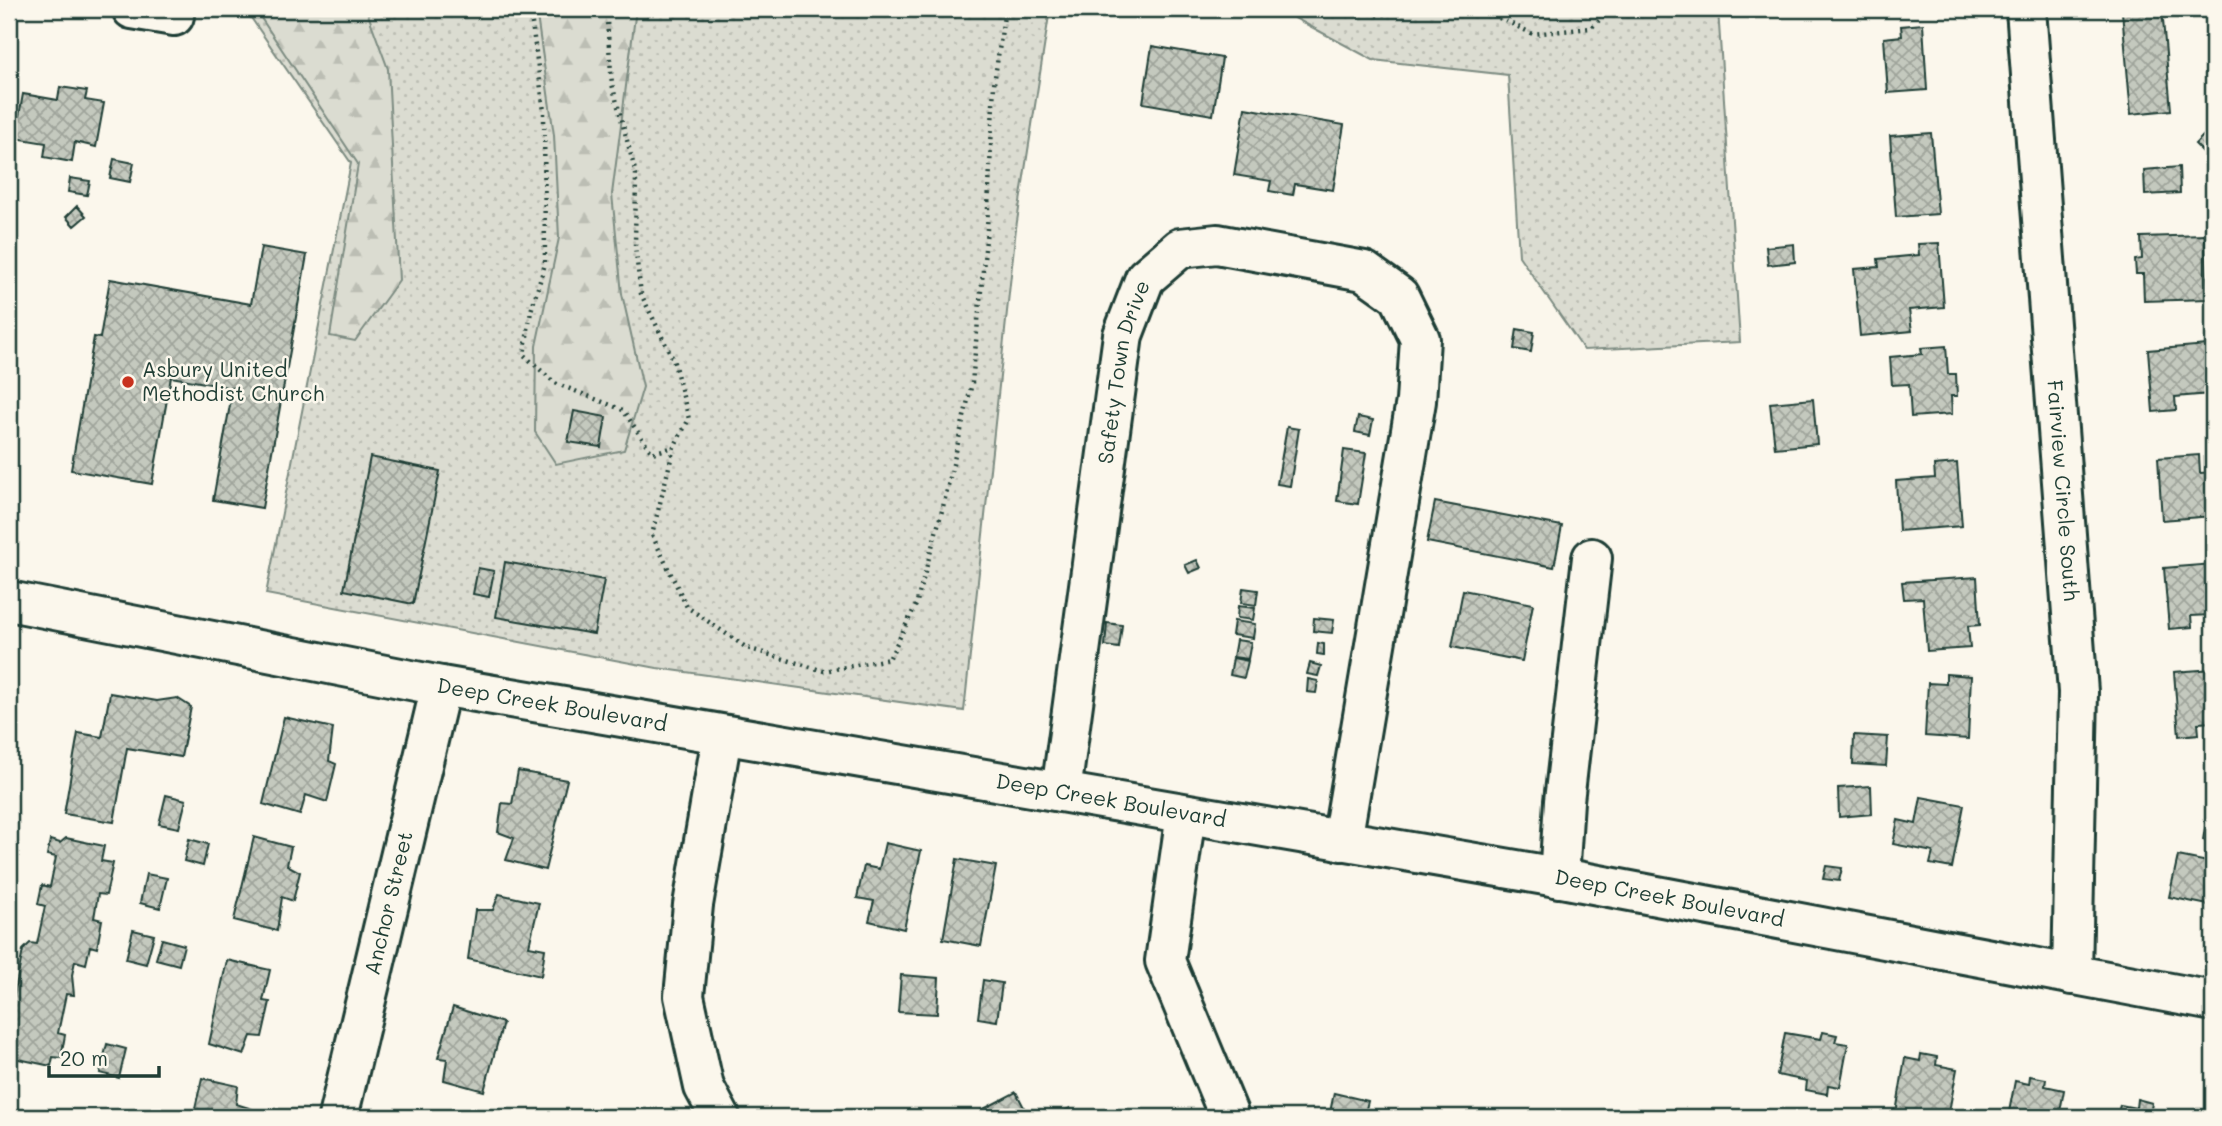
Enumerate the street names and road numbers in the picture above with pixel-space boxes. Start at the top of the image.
street label: Safety Town Drive [1091,276,1155,465]
street label: Fairview Circle South [2042,379,2086,602]
street label: Deep Creek Boulevard [435,671,669,736]
street label: Deep Creek Boulevard [994,766,1228,832]
street label: Anchor Street [357,828,418,977]
street label: Deep Creek Boulevard [1553,862,1787,932]

